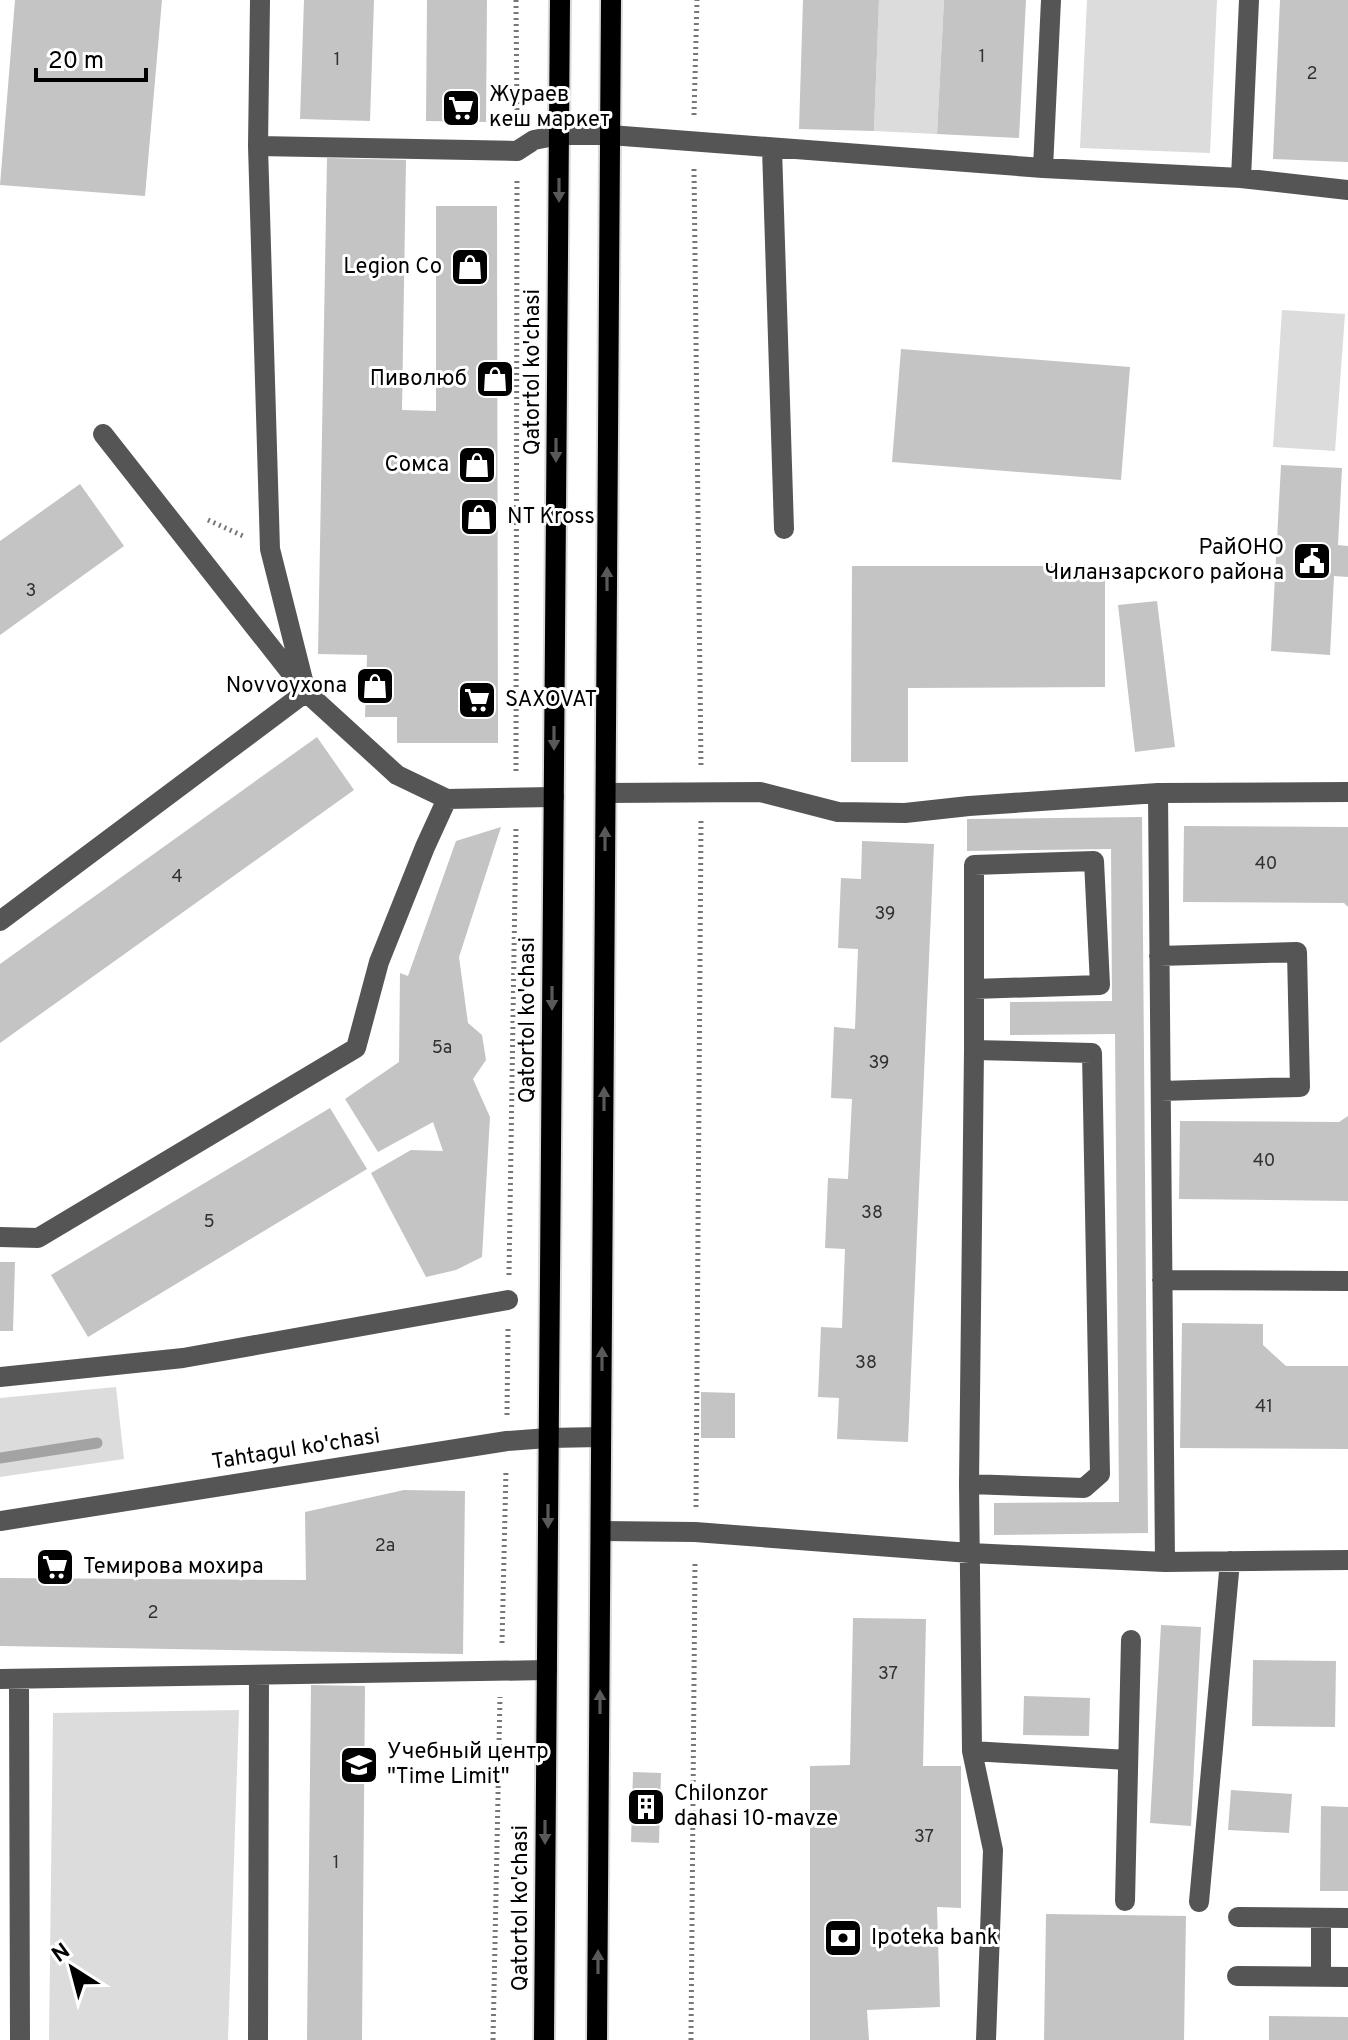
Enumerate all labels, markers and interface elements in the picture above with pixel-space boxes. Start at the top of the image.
scale bar [36,32,146,82]
house number: 1 [979,46,985,69]
text: 20 m [48,47,104,77]
house number: 1 [334,49,340,72]
house number: 2 [1306,63,1318,86]
place label: Жураев кеш маркет [489,82,610,134]
supermarket icon: Жураев кеш маркет [440,87,482,129]
one-way arrow [552,178,565,203]
shop icon: Legion Co [449,246,491,288]
place label: Legion Co [343,254,442,281]
street label: Qatortol ko'chasi [520,289,547,455]
shop icon: Пиволюб [474,358,516,400]
place label: Пиволюб [370,366,467,393]
one-way arrow [550,438,563,463]
shop icon: Сомса [456,444,498,486]
place label: Сомса [385,452,449,479]
shop icon: NT Kross [458,496,500,538]
place label: NT Kross [507,504,595,531]
place label: РайОНО Чиланзарского района [1044,535,1284,587]
public building icon: РайОНО Чиланзарского района [1291,540,1333,582]
one-way arrow [601,566,613,591]
house number: 3 [26,580,36,603]
shop icon: Novvoyxona [354,665,396,707]
place label: Novvoyxona [226,673,347,700]
supermarket icon: SAXOVAT [456,679,498,721]
place label: SAXOVAT [505,687,597,714]
one-way arrow [548,726,560,751]
one-way arrow [599,826,611,851]
house number: 40 [1255,853,1277,876]
house number: 4 [171,866,183,889]
house number: 39 [874,903,896,926]
street label: Qatortol ko'chasi [515,937,542,1103]
one-way arrow [546,986,558,1011]
house number: 5a [432,1037,452,1060]
house number: 39 [868,1052,890,1075]
one-way arrow [597,1086,610,1111]
house number: 40 [1253,1150,1275,1173]
house number: 38 [861,1202,883,1225]
house number: 5 [203,1211,215,1234]
one-way arrow [596,1346,608,1371]
house number: 38 [855,1352,877,1375]
house number: 41 [1255,1396,1273,1419]
street label: Tahtagul ko'chasi [210,1423,382,1477]
one-way arrow [542,1504,554,1529]
house number: 2a [375,1535,395,1558]
supermarket icon: Темирова мохира [34,1546,76,1588]
place label: Темирова мохира [83,1554,264,1581]
house number: 2 [147,1602,159,1625]
house number: 37 [878,1663,898,1686]
one-way arrow [594,1689,606,1714]
place label: Учебный центр "Time Limit" [387,1739,549,1791]
school or university icon: Учебный центр "Time Limit" [338,1744,380,1786]
place label: Chilonzor dahasi 10-mavze [674,1781,838,1833]
building icon: Chilonzor dahasi 10-mavze [625,1786,667,1828]
one-way arrow [539,1820,552,1845]
street label: Qatortol ko'chasi [508,1825,535,1991]
house number: 37 [914,1826,934,1849]
house number: 1 [333,1852,339,1875]
bank icon: Ipoteka bank [822,1917,864,1959]
place label: Ipoteka bank [871,1925,998,1952]
north arrow [32,1928,112,2008]
text: N [47,1938,76,1969]
one-way arrow [592,1949,604,1974]

